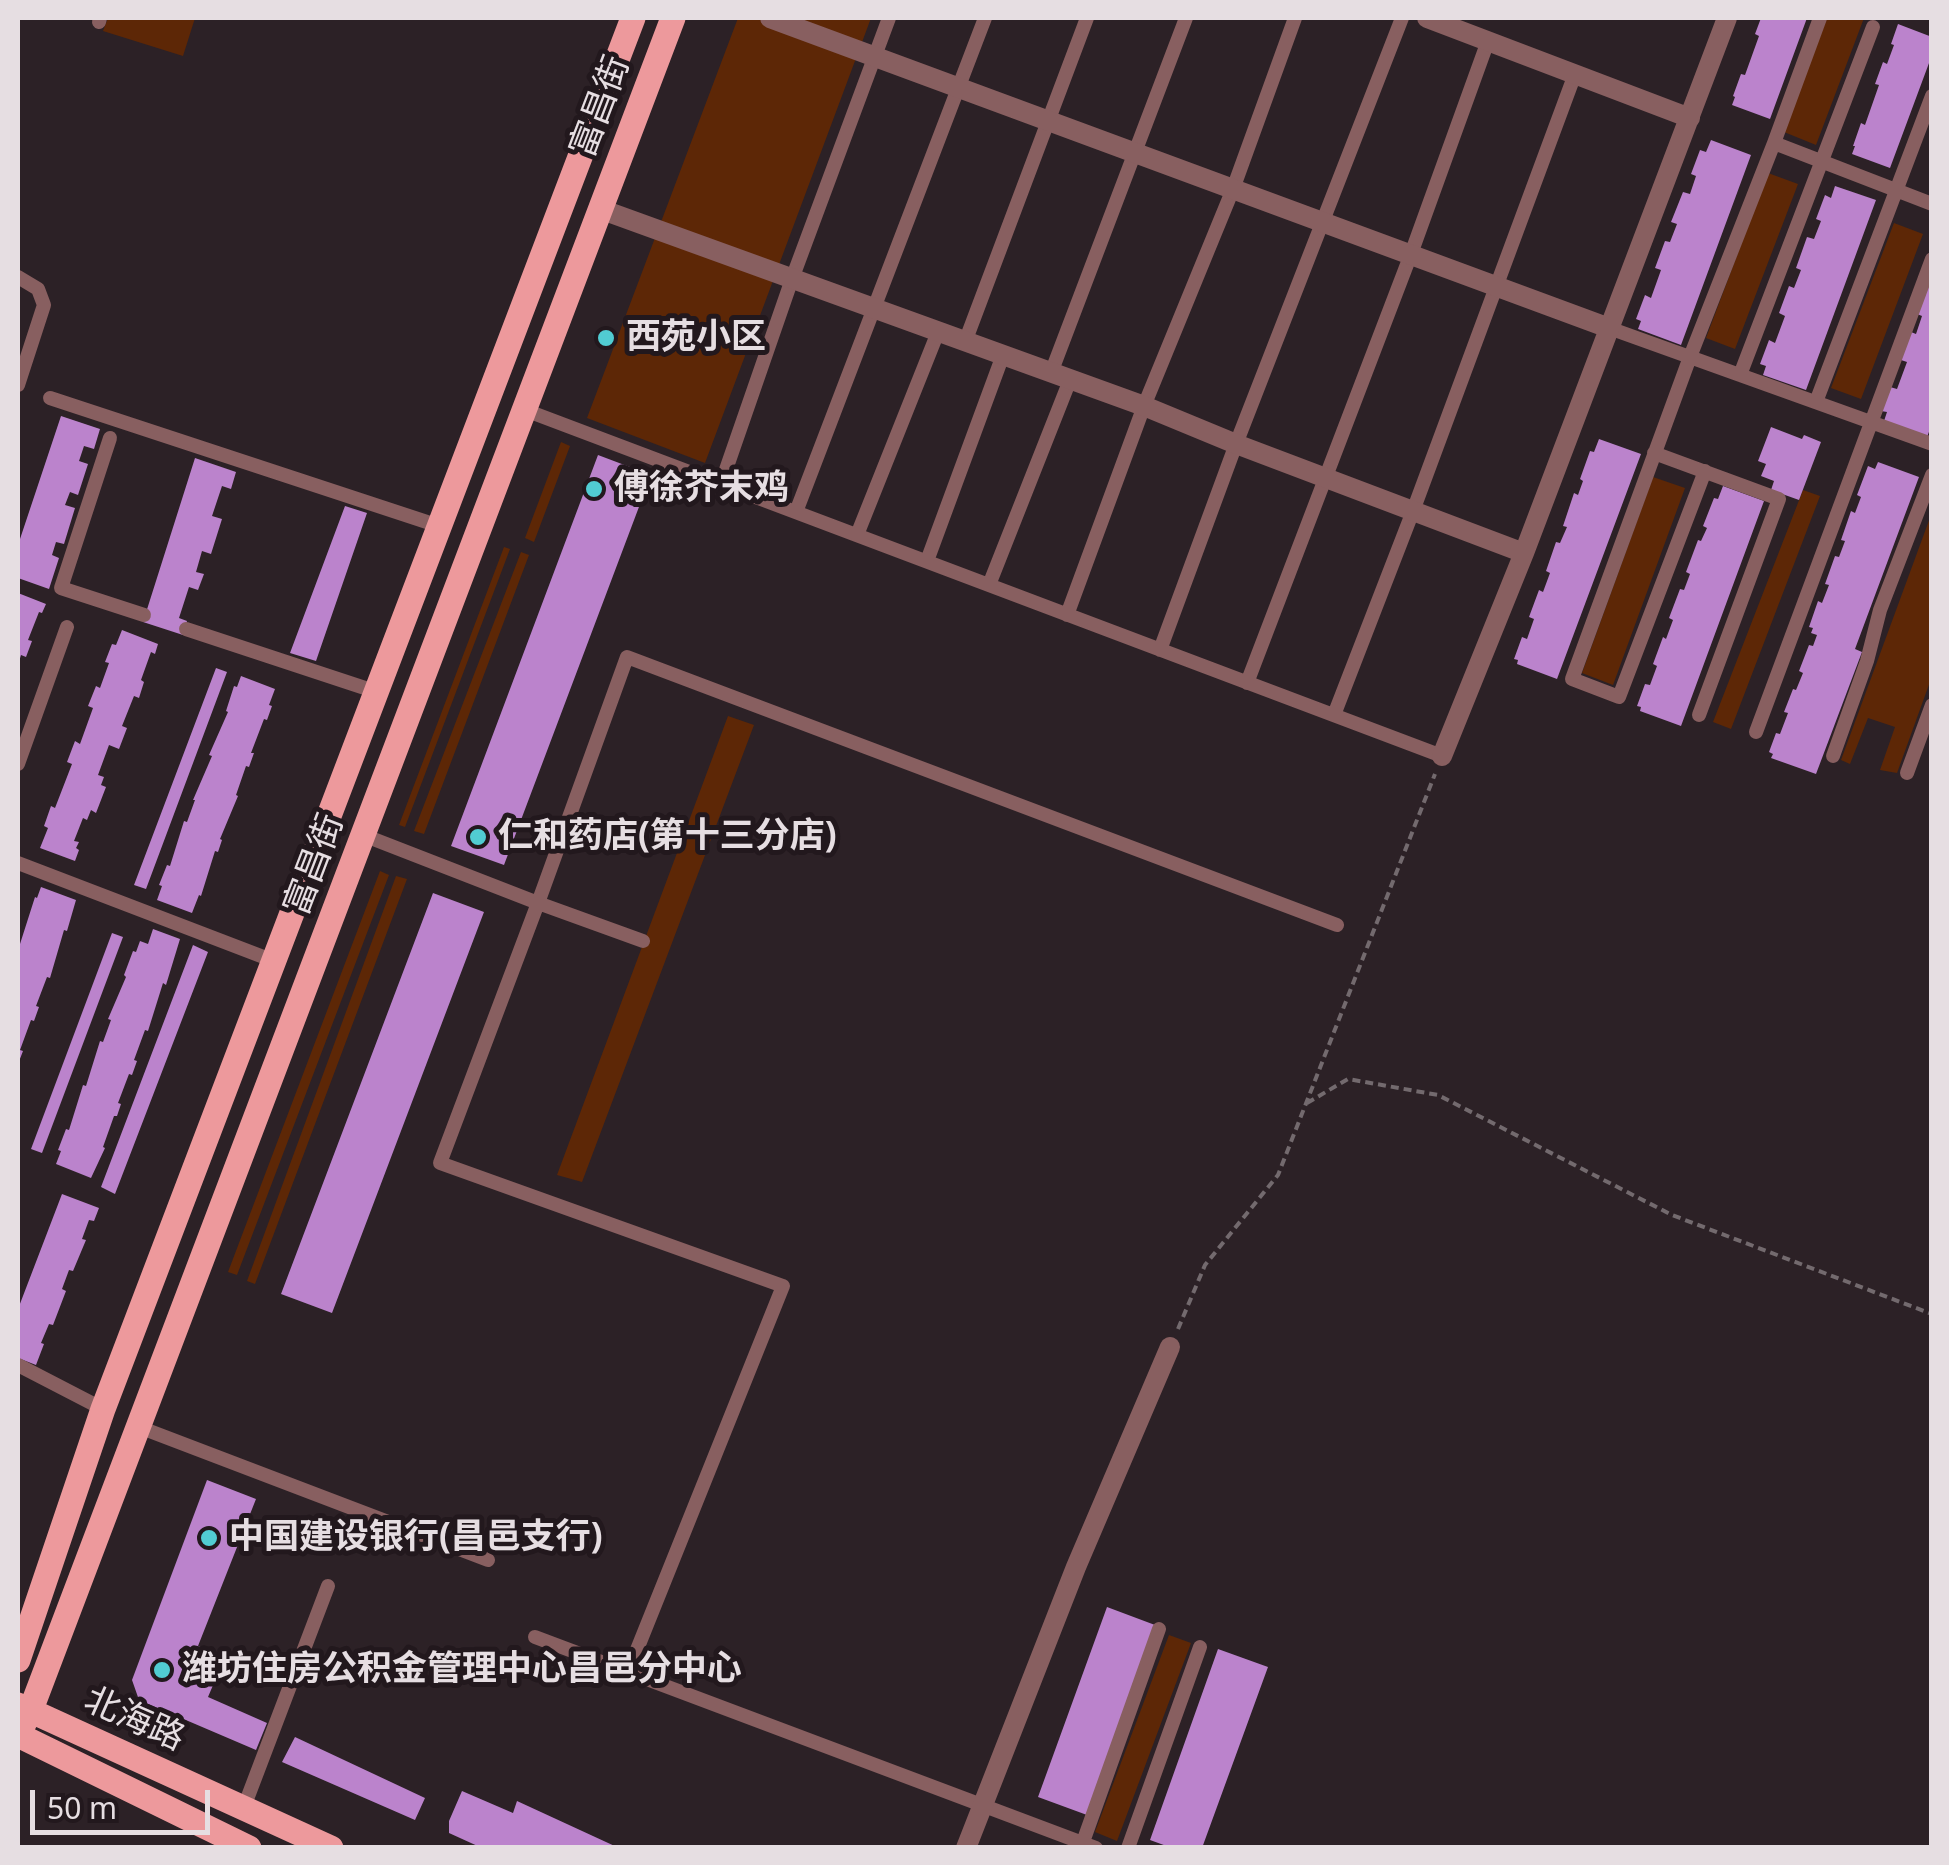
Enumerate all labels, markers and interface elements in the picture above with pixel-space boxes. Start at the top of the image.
street label: 富昌街 [563,50,639,164]
place label: 西苑小区 [626,317,766,359]
marker: 西苑小区 [595,327,617,349]
place label: 傅徐芥末鸡 [614,468,789,510]
marker: 傅徐芥末鸡 [583,478,605,500]
street label: 富昌街 [277,808,353,922]
place label: 仁和药店(第十三分店) [498,816,837,858]
marker: 仁和药店(第十三分店) [467,826,489,848]
place label: 中国建设银行(昌邑支行) [229,1517,603,1559]
marker: 中国建设银行(昌邑支行) [198,1527,220,1549]
place label: 潍坊住房公积金管理中心昌邑分中心 [182,1649,742,1691]
marker: 潍坊住房公积金管理中心昌邑分中心 [151,1659,173,1681]
street label: 北海路 [77,1679,191,1761]
scale bar [35,1770,215,1832]
text: 50 m [47,1787,117,1828]

